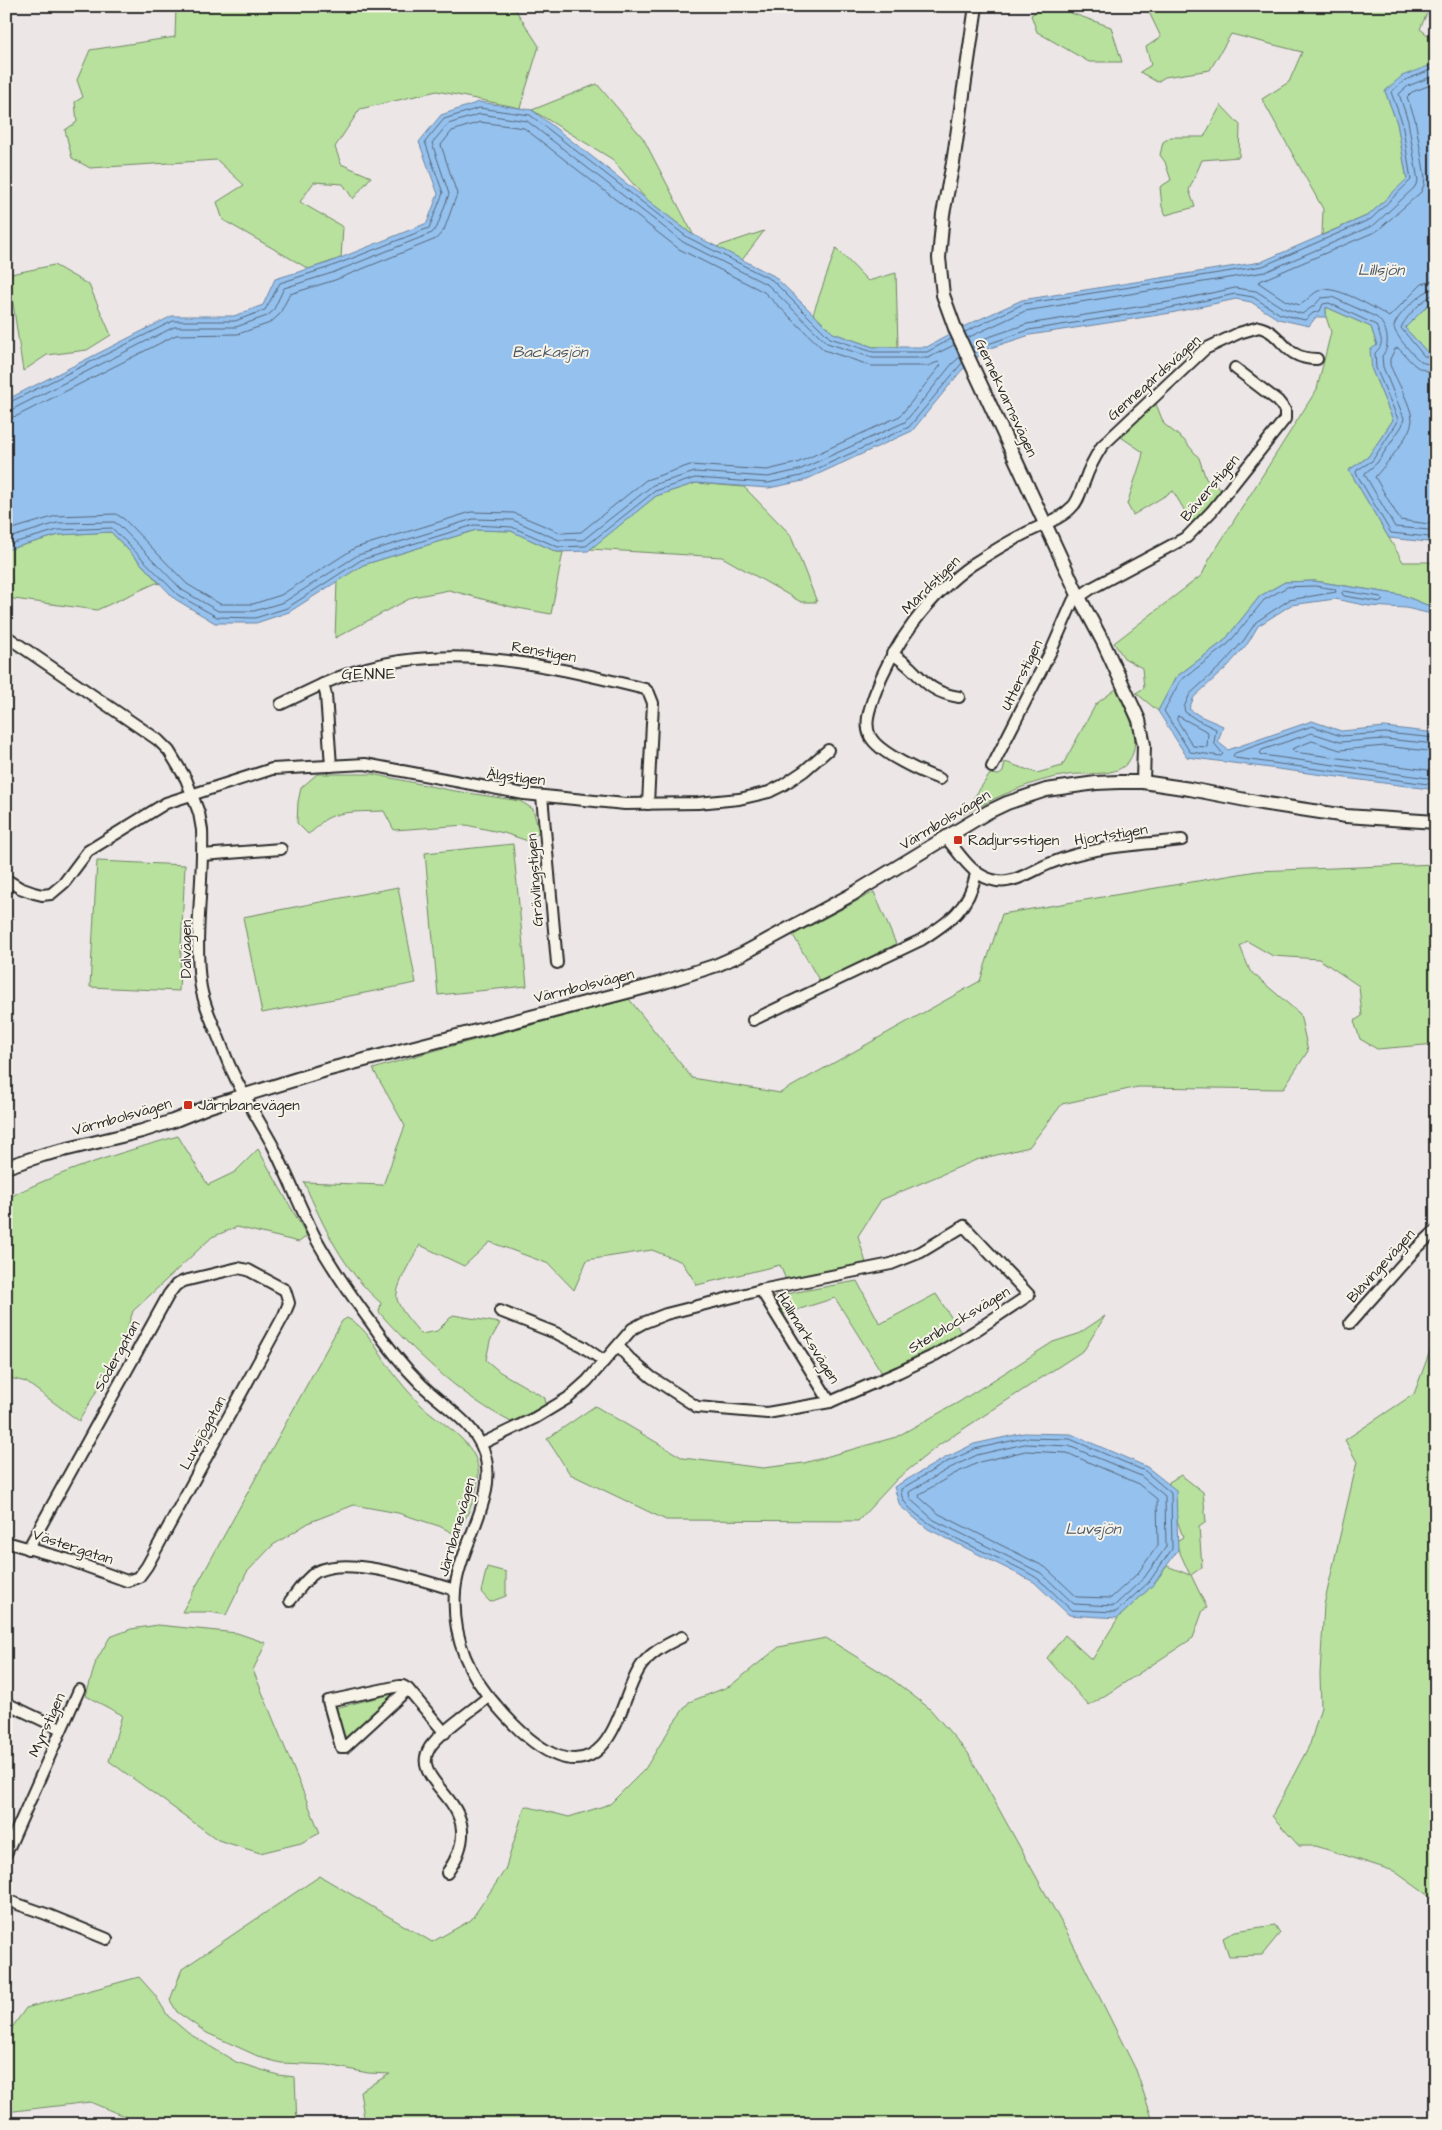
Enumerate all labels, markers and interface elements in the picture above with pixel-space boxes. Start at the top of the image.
water label: Lillsjön [1358,259,1406,281]
street label: Gennegårdsvägen [1103,330,1206,426]
street label: Gennekvarnsvägen [968,335,1043,461]
water label: Backasjön [512,341,590,363]
street label: Bäverstigen [1176,450,1245,527]
street label: Mårdstigen [897,551,966,620]
street label: Renstigen [510,636,579,669]
street label: Utterstigen [996,636,1049,714]
district label: GENNE [341,663,397,685]
street label: Älgstigen [485,763,547,792]
street label: Värmbolsvägen [896,784,995,856]
street label: Hjortstigen [1073,819,1150,852]
place label: Rådjursstigen [968,830,1060,852]
street label: Grävlingstigen [521,832,550,927]
marker: Rådjursstigen [952,834,964,846]
street label: Dalvägen [176,919,198,978]
street label: Värmbolsvägen [532,963,637,1010]
street label: Värmbolsvägen [70,1093,175,1142]
place label: Järnbanevägen [198,1095,300,1117]
marker: Järnbanevägen [182,1099,194,1111]
street label: Blåvingevägen [1342,1224,1421,1308]
street label: Stenblocksvägen [904,1281,1015,1360]
street label: Hällmarksvägen [771,1288,845,1389]
street label: Södergatan [89,1316,146,1396]
street label: Luvsjögatan [175,1392,232,1474]
street label: Järnbanevägen [433,1475,482,1579]
water label: Luvsjön [1065,1518,1123,1540]
street label: Västergatan [30,1524,116,1571]
street label: Myrstigen [24,1689,72,1761]

